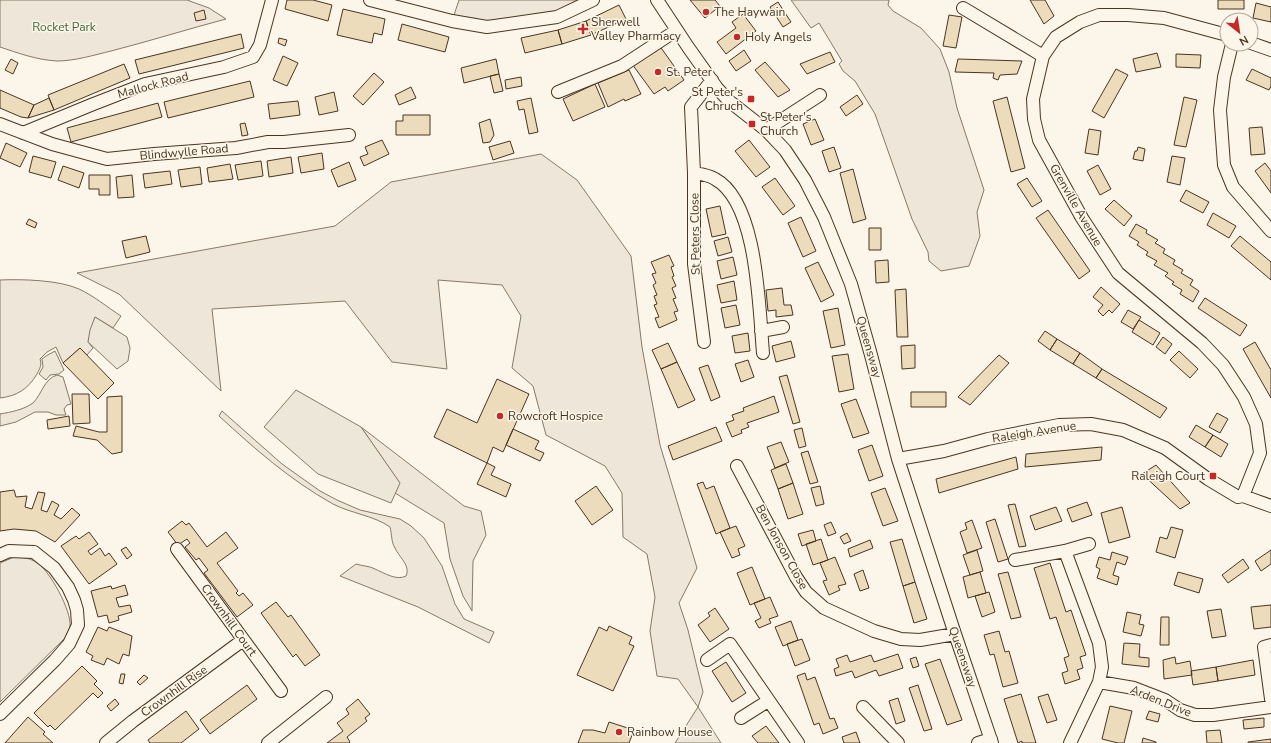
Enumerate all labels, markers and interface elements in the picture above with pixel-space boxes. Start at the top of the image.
place label: The Haywain [714,4,785,20]
marker: The Haywain [701,7,711,17]
north arrow [1219,12,1259,52]
place label: Sherwell Valley Pharmacy [590,14,682,44]
park label: Rocket Park [32,19,97,35]
marker: Sherwell Valley Pharmacy [578,24,588,34]
place label: Holy Angels [745,29,812,45]
marker: Holy Angels [732,32,742,42]
text: N [1236,32,1251,49]
place label: St. Peter [666,64,713,80]
marker: St. Peter [653,67,663,77]
street label: Mallock Road [116,68,190,102]
place label: St Peter's Chruch [691,84,743,114]
marker: St Peter's Chruch [746,94,756,104]
place label: St Peter's Church [760,109,812,139]
marker: St Peter's Church [747,119,757,129]
street label: Blindwylle Road [139,140,229,164]
street label: Grenville Avenue [1046,161,1106,249]
street label: St Peters Close [686,193,704,275]
street label: Queensway [853,314,886,381]
place label: Rowcroft Hospice [508,408,603,424]
marker: Rowcroft Hospice [495,411,505,421]
street label: Raleigh Avenue [991,417,1077,447]
place label: Raleigh Court [1131,468,1206,484]
marker: Raleigh Court [1208,471,1218,481]
street label: Ben Jonson Close [752,502,812,592]
street label: Crownhill Court [197,581,261,660]
street label: Queensway [945,624,981,690]
street label: Crownhill Rise [138,661,210,721]
street label: Arden Drive [1128,681,1194,721]
place label: Rainbow House [627,724,712,740]
marker: Rainbow House [614,727,624,737]

